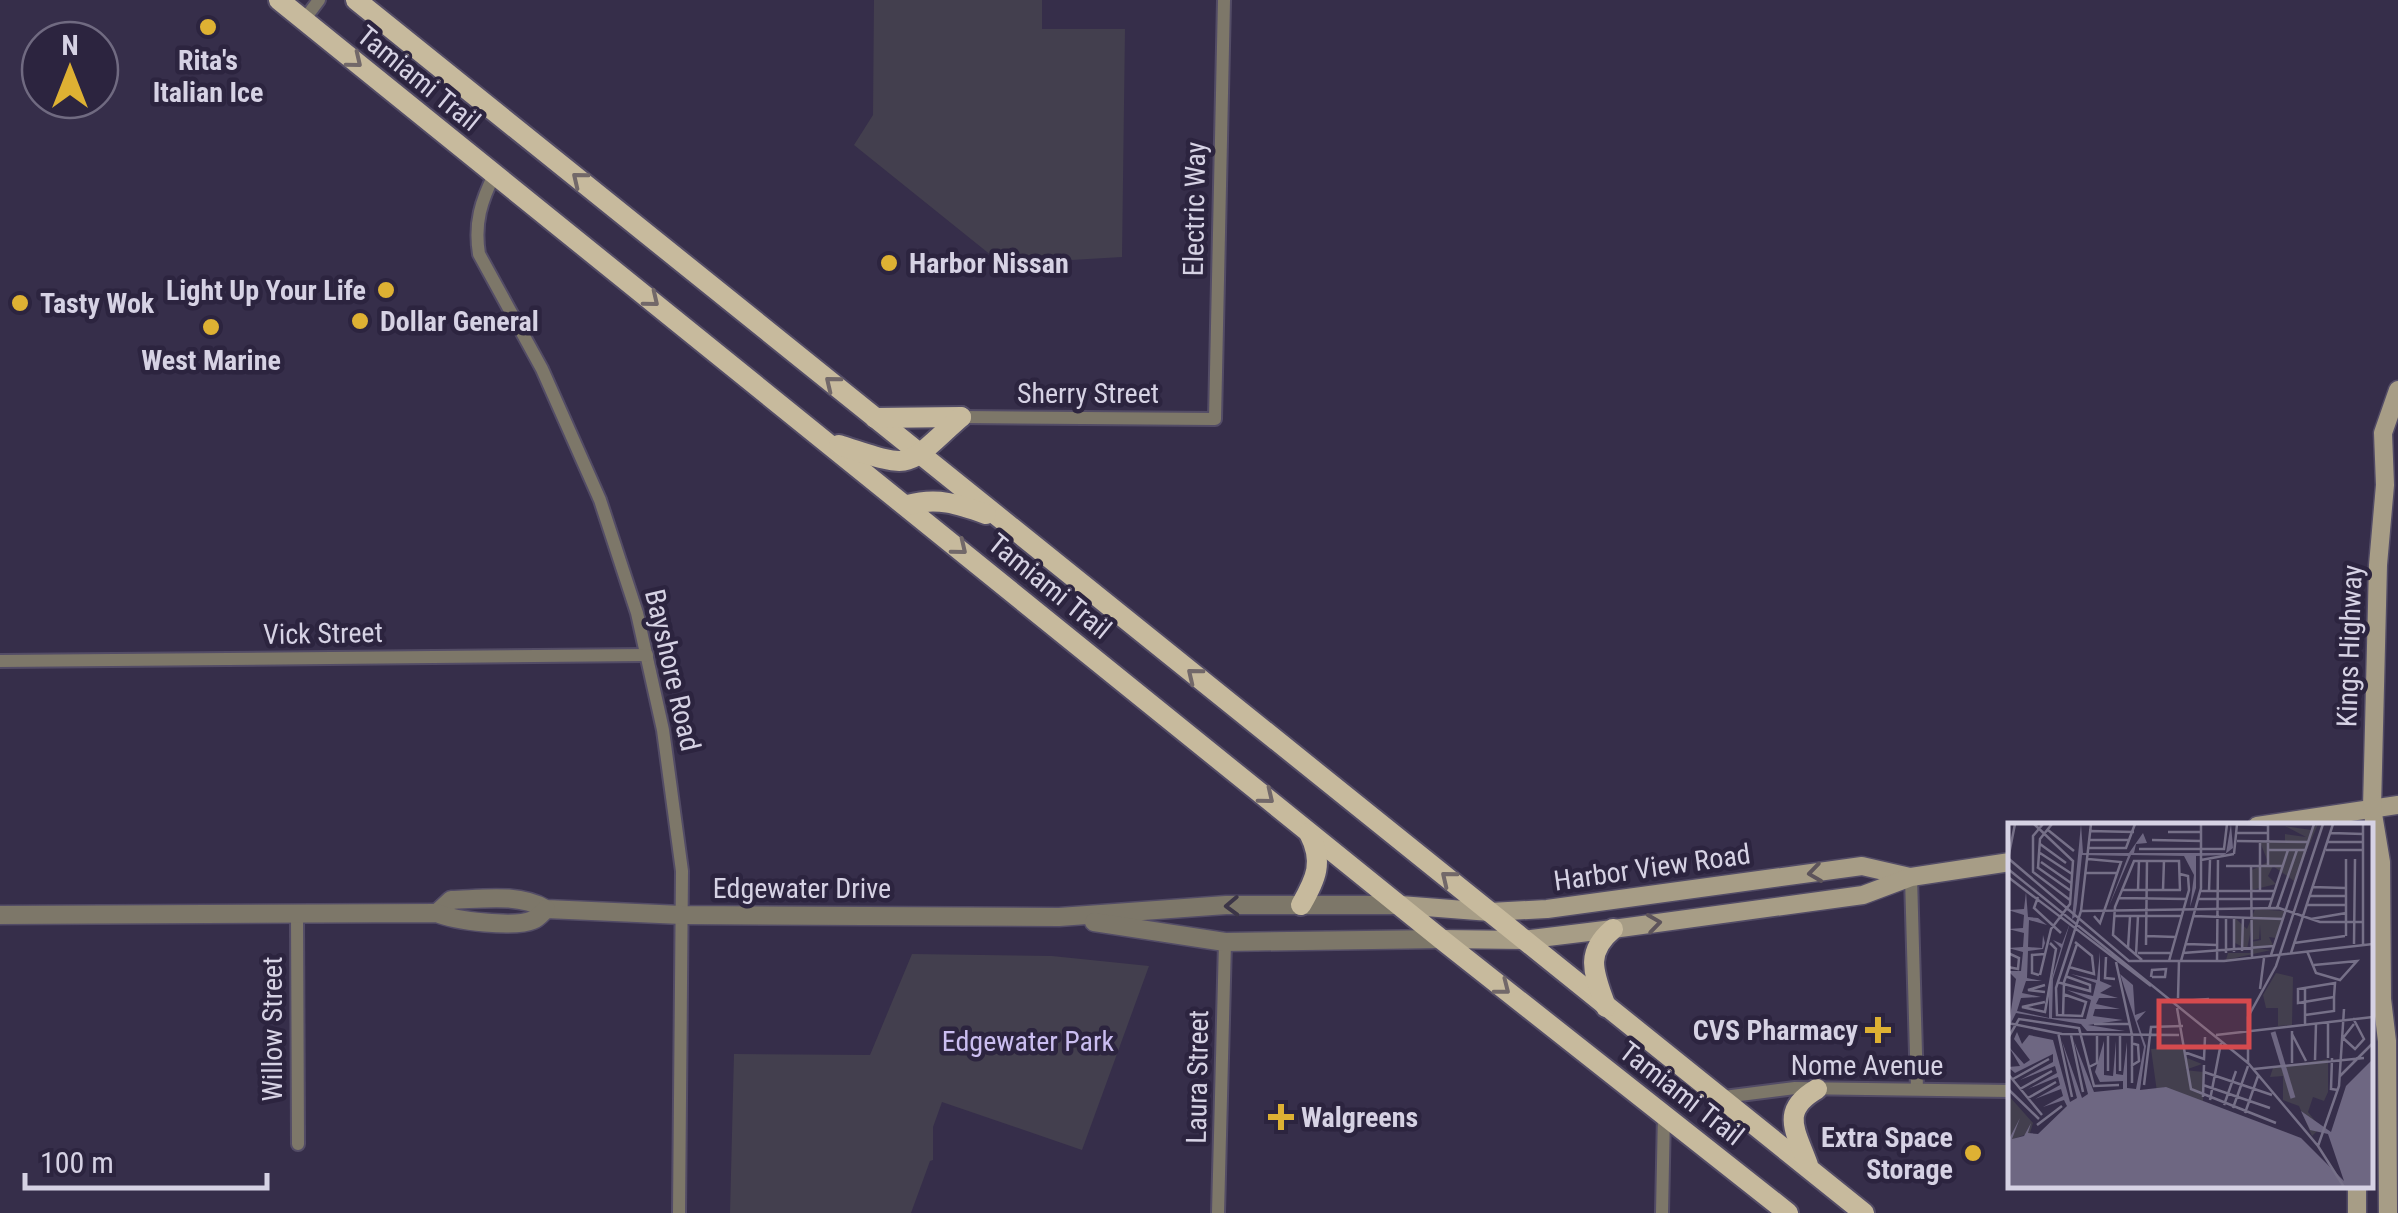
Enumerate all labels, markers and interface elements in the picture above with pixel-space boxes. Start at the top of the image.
marker: Rita's Italian Ice [197,16,219,38]
street label: Tamiami Trail [351,19,487,138]
north arrow [20,20,120,120]
text: N [61,29,79,62]
place label: Rita's Italian Ice [153,44,263,109]
one-way arrow [344,49,362,67]
street label: Electric Way [1177,141,1212,277]
one-way arrow [572,173,590,191]
place label: Harbor Nissan [909,247,1069,280]
marker: Harbor Nissan [878,252,900,274]
place label: Light Up Your Life [166,274,366,307]
marker: Light Up Your Life [375,279,397,301]
place label: Tasty Wok [40,287,155,320]
one-way arrow [641,288,659,306]
marker: Tasty Wok [9,292,31,314]
place label: Dollar General [380,305,539,338]
marker: Dollar General [349,310,371,332]
marker: West Marine [200,316,222,338]
place label: West Marine [141,344,281,377]
one-way arrow [825,377,843,395]
street label: Sherry Street [1017,377,1159,410]
street label: Tamiami Trail [982,527,1118,646]
one-way arrow [949,536,967,554]
street label: Kings Highway [2330,564,2369,728]
street label: Bayshore Road [638,586,707,754]
street label: Vick Street [263,616,383,651]
one-way arrow [1187,669,1205,687]
one-way arrow [1255,785,1273,803]
inset map [2008,823,2373,1188]
street label: Harbor View Road [1552,837,1753,898]
one-way arrow [1806,861,1823,882]
street label: Edgewater Drive [713,872,891,905]
one-way arrow [1441,872,1459,890]
one-way arrow [1224,895,1240,916]
one-way arrow [1647,913,1663,934]
street label: Willow Street [256,957,289,1101]
one-way arrow [1492,976,1510,993]
street label: Laura Street [1180,1010,1215,1144]
place label: CVS Pharmacy [1693,1014,1859,1047]
marker: CVS Pharmacy [1867,1019,1889,1041]
park label: Edgewater Park [942,1025,1115,1058]
street label: Tamiami Trail [1613,1035,1750,1152]
street label: Nome Avenue [1791,1049,1943,1082]
place label: Walgreens [1301,1101,1418,1134]
marker: Walgreens [1270,1106,1292,1128]
place label: Extra Space Storage [1821,1121,1953,1186]
scale bar [25,1128,268,1190]
marker: Extra Space Storage [1962,1142,1984,1164]
text: 100 m [40,1145,114,1180]

